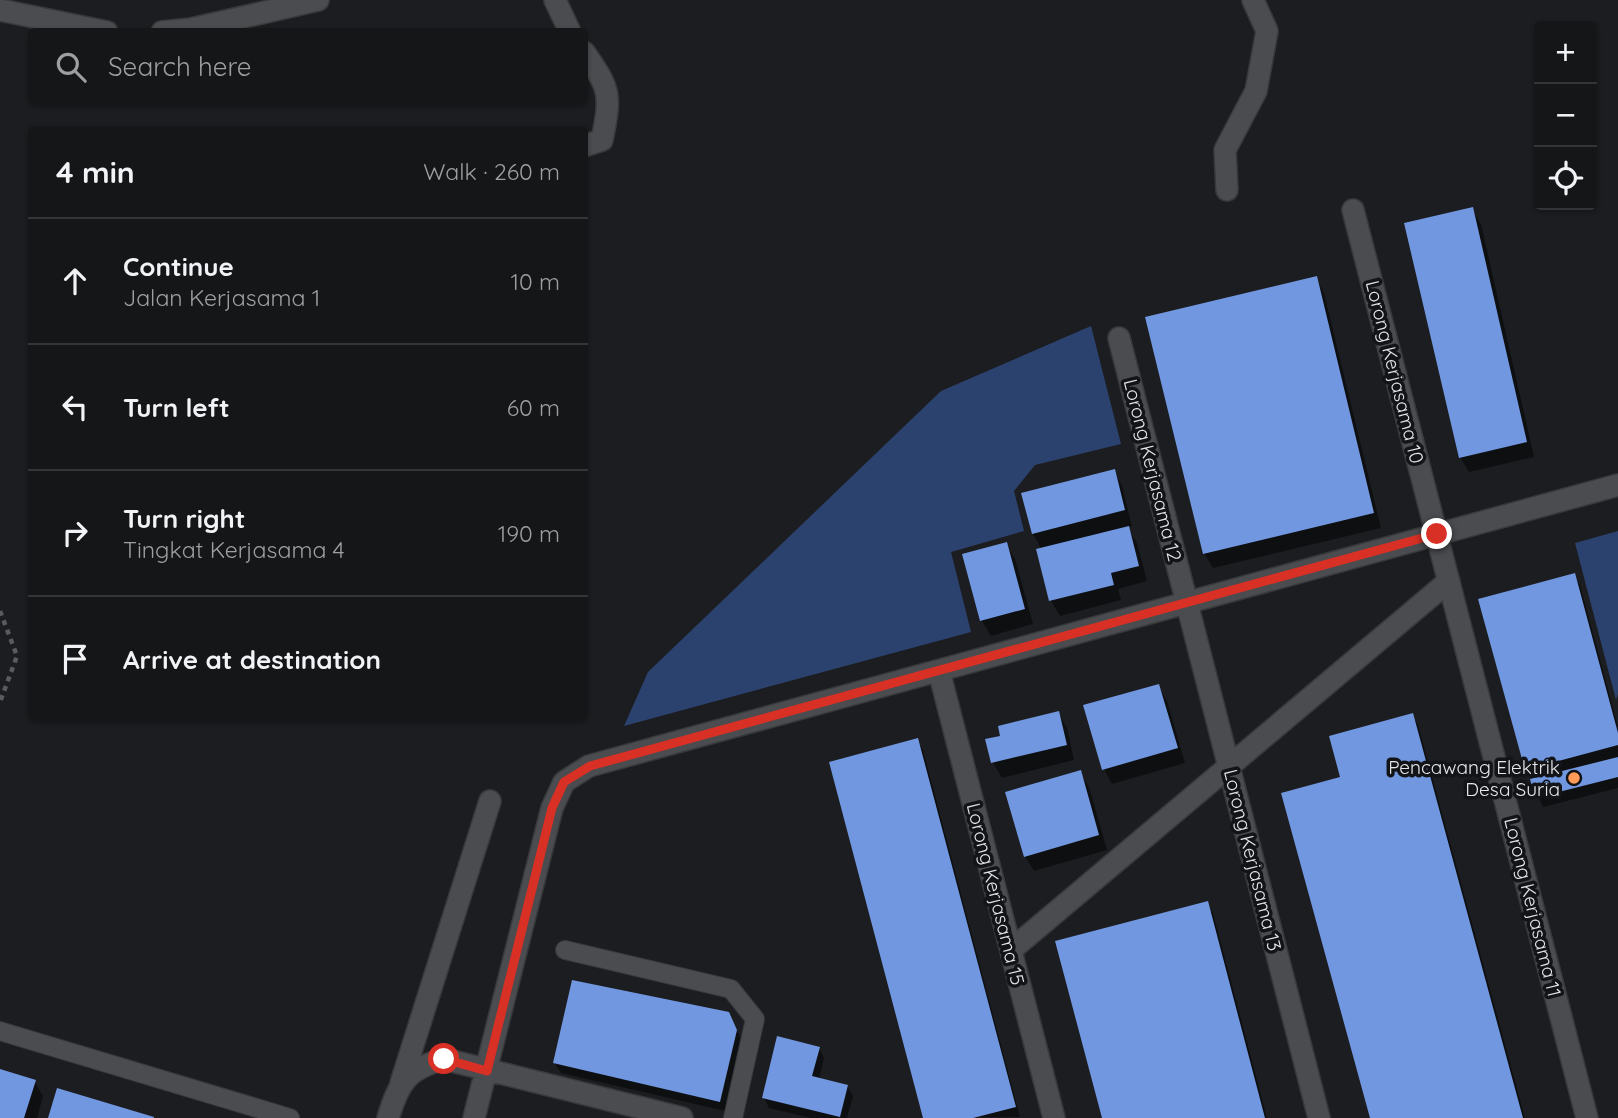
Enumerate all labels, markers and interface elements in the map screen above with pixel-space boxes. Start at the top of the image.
map controls [1534,21,1597,210]
button: + [1534,21,1597,84]
search box [28,28,588,105]
icon: search [52,48,90,86]
text: Search here [108,50,252,83]
button: − [1534,84,1597,147]
button: locate [1534,147,1597,210]
text: 4 min [56,153,135,191]
text: Walk · 260 m [423,157,560,186]
text: Continue [123,250,234,283]
icon: ahead [56,262,94,300]
text: 10 m [511,267,560,296]
street label: Lorong Kerjasama 10 [1361,278,1429,466]
text: Jalan Kerjasama 1 [123,283,320,312]
street label: Lorong Kerjasama 12 [1119,376,1187,564]
icon: left [56,388,94,426]
text: Turn left [123,391,230,424]
text: 60 m [507,393,560,422]
text: Turn right [123,502,245,535]
icon: right [56,514,94,552]
route end [1421,518,1452,549]
text: 190 m [498,519,560,548]
text: Tingkat Kerjasama 4 [123,535,345,564]
icon: arrive [56,640,94,678]
text: Arrive at destination [123,643,381,676]
place label: Pencawang Elektrik Desa Suria [1388,755,1560,801]
street label: Lorong Kerjasama 13 [1219,767,1287,953]
marker: Pencawang Elektrik Desa Suria [1566,770,1582,786]
street label: Lorong Kerjasama 15 [962,800,1030,988]
street label: Lorong Kerjasama 11 [1499,815,1567,999]
route start [428,1043,459,1074]

